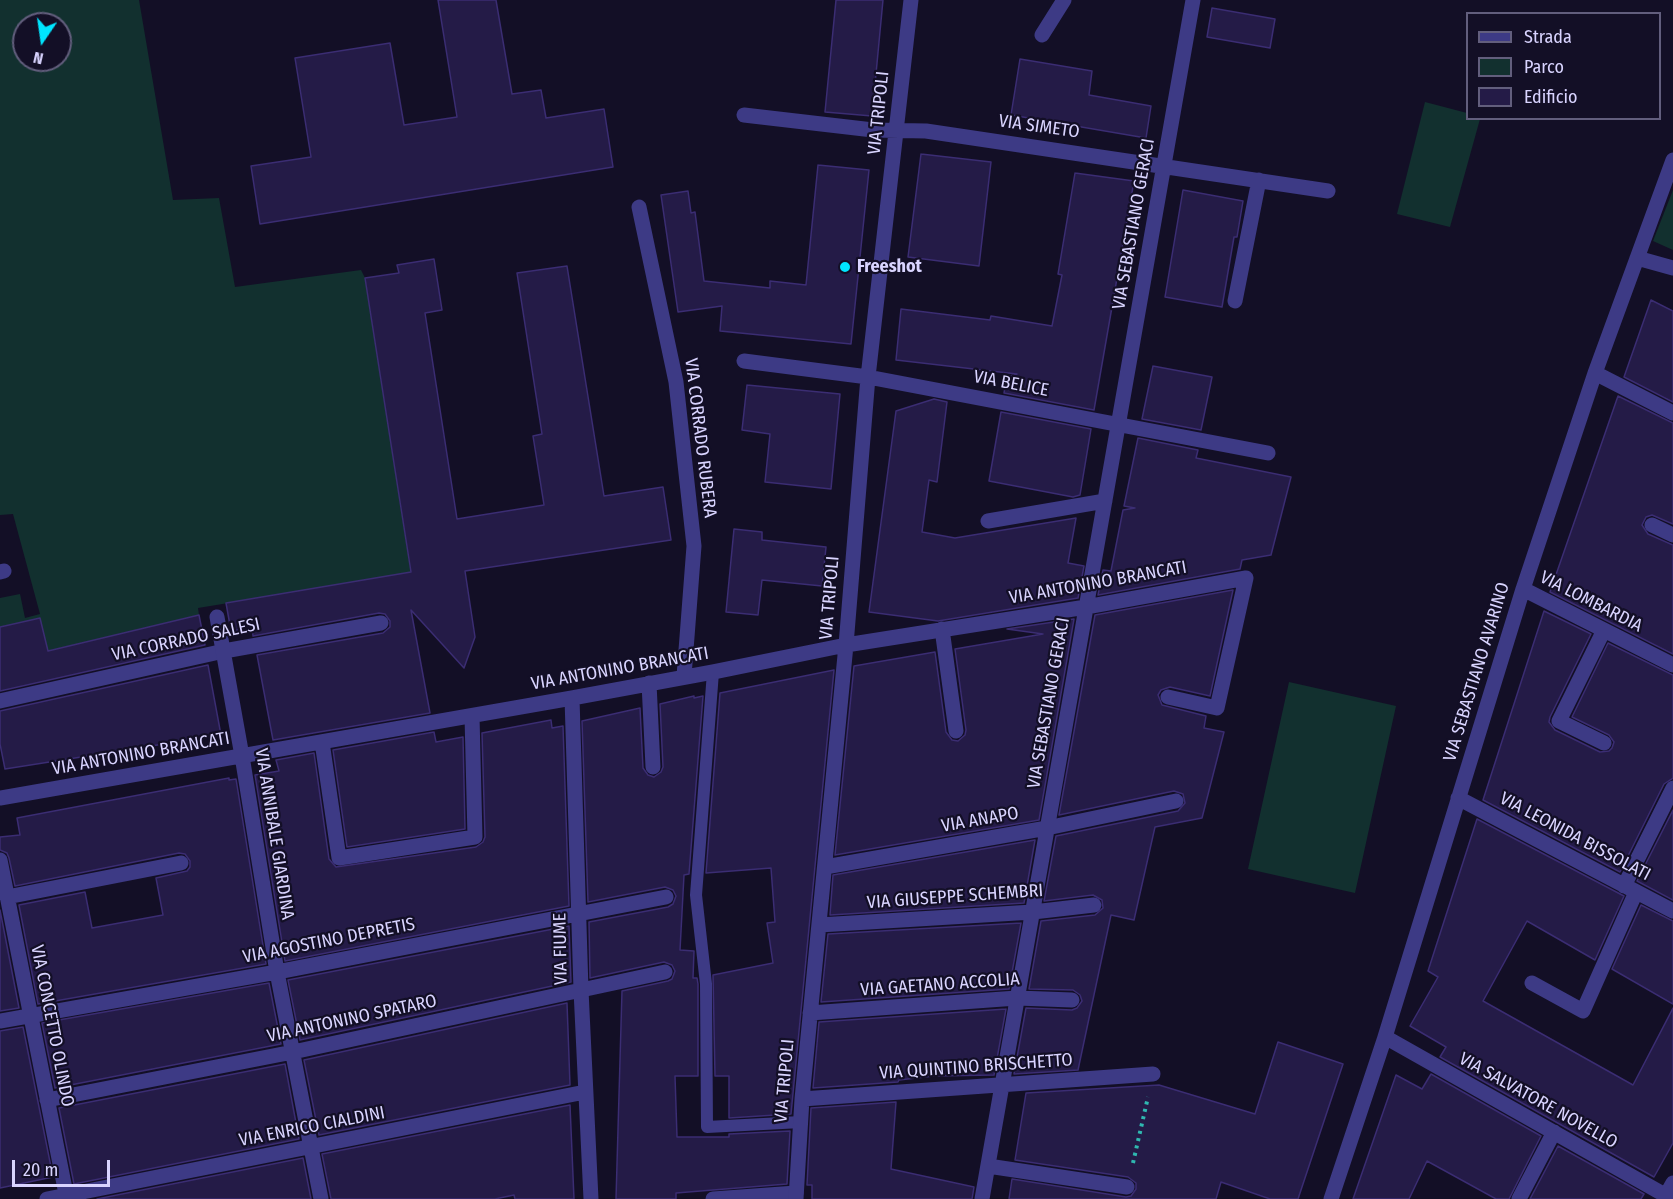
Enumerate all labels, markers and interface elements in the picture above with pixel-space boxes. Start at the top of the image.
north arrow [12,12,72,72]
legend [1466,12,1661,120]
text: Strada [1524,26,1572,48]
text: N [31,48,45,68]
text: Parco [1524,56,1564,78]
street label: VIA TRIPOLI [864,70,894,156]
text: Edificio [1524,86,1577,108]
street label: VIA SIMETO [997,111,1081,143]
street label: VIA SEBASTIANO GERACI [1108,137,1160,311]
place label: Freeshot [857,256,922,278]
marker: Freeshot [838,260,852,274]
street label: VIA CORRADO RUBERA [679,357,721,519]
street label: VIA BELICE [972,366,1050,402]
street label: VIA TRIPOLI [816,555,844,641]
street label: VIA ANTONINO BRANCATI [1008,557,1188,609]
street label: VIA LOMBARDIA [1536,567,1646,637]
street label: VIA SEBASTIANO AVARINO [1439,580,1515,764]
street label: VIA CORRADO SALESI [110,614,262,666]
street label: VIA SEBASTIANO GERACI [1023,616,1075,790]
street label: VIA ANTONINO BRANCATI [530,643,710,695]
street label: VIA ANTONINO BRANCATI [51,728,231,780]
street label: VIA ANNIBALE GIARDINA [250,747,298,921]
street label: VIA LEONIDA BISSOLATI [1496,788,1654,886]
street label: VIA ANAPO [940,803,1020,837]
street label: VIA GIUSEPPE SCHEMBRI [866,880,1044,914]
street label: VIA FIUME [550,913,572,985]
street label: VIA AGOSTINO DEPRETIS [241,914,417,968]
street label: VIA CONCETTO OLINDO [26,943,78,1109]
street label: VIA GAETANO ACCOLIA [860,969,1020,1001]
street label: VIA ANTONINO SPATARO [265,990,439,1048]
street label: VIA TRIPOLI [771,1038,799,1124]
street label: VIA SALVATORE NOVELLO [1455,1048,1621,1154]
street label: VIA QUINTINO BRISCHETTO [879,1049,1073,1085]
street label: VIA ENRICO CIALDINI [237,1102,387,1152]
scale bar [15,1148,112,1186]
text: 20 m [23,1159,58,1181]

